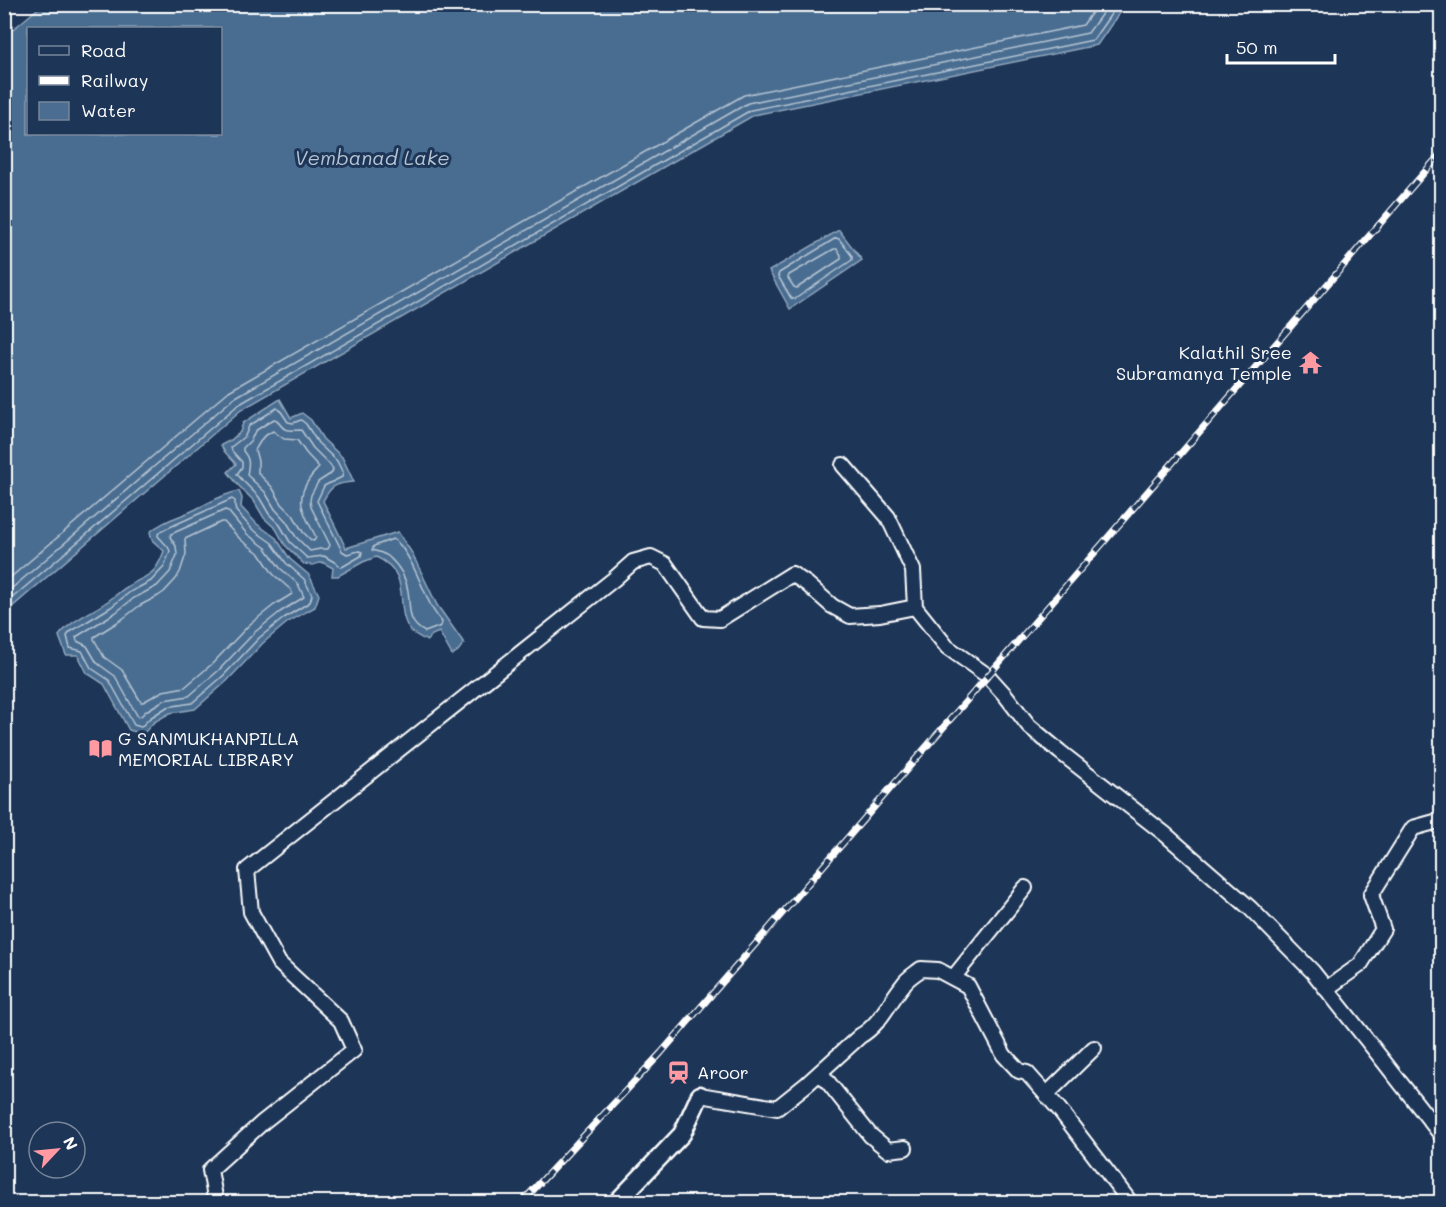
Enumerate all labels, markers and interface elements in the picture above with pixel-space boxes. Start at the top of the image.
legend [27,27,222,135]
scale bar [1227,27,1335,65]
text: 50 m [1236,35,1278,59]
text: Road [81,38,126,62]
text: Railway [81,68,148,92]
text: Water [81,98,136,122]
water label: Vembanad Lake [294,144,450,170]
place label: Kalathil Sree Subramanya Temple [1116,340,1292,385]
temple icon: Kalathil Sree Subramanya Temple [1297,350,1323,376]
place label: G SANMUKHANPILLA MEMORIAL LIBRARY [118,726,299,771]
library icon: G SANMUKHANPILLA MEMORIAL LIBRARY [87,736,113,762]
station icon: Aroor [666,1060,692,1086]
place label: Aroor [697,1060,749,1084]
north arrow [27,1120,87,1180]
text: N [59,1133,83,1153]

